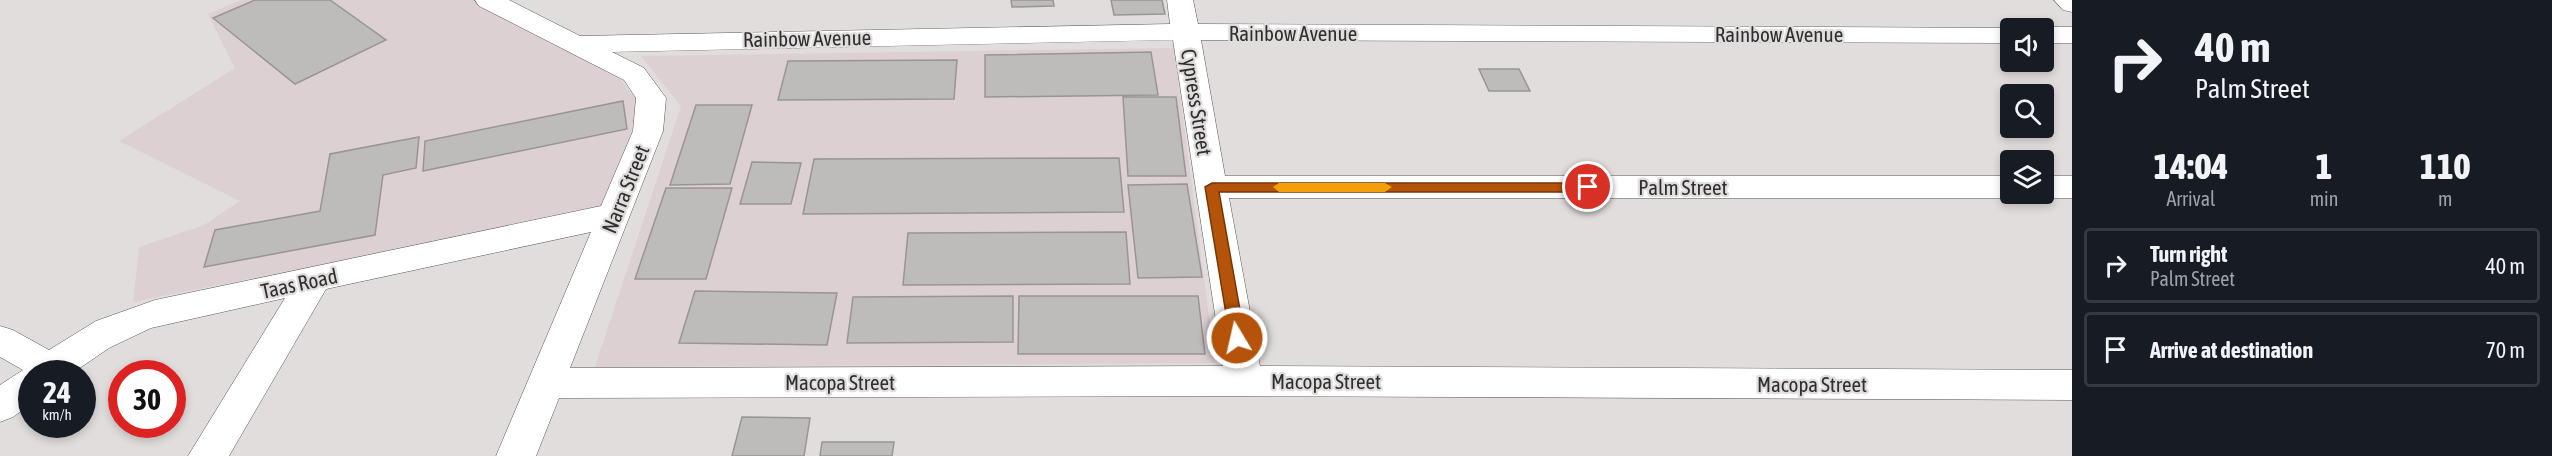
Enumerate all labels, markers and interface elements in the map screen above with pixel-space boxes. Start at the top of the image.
map controls [2000,18,2054,204]
button: sound [2000,18,2054,72]
street label: Rainbow Avenue [1229,21,1357,45]
street label: Rainbow Avenue [1715,22,1843,46]
text: 40 m [2195,23,2270,71]
icon: right [2096,24,2174,102]
street label: Rainbow Avenue [743,25,871,51]
street label: Cypress Street [1177,47,1217,157]
text: Palm Street [2195,73,2310,104]
button: search [2000,84,2054,138]
street label: Narra Street [596,141,654,237]
text: 14:04 [2153,145,2228,187]
text: 1 [2316,145,2332,187]
text: 110 [2420,145,2471,187]
button: layers [2000,150,2054,204]
pin [1562,161,1613,212]
icon: arrive [1571,170,1604,203]
street label: Palm Street [1638,175,1728,199]
text: Arrival [2166,187,2215,210]
text: min [2310,187,2338,210]
text: m [2438,187,2452,210]
text: Turn right [2150,241,2227,267]
icon: right [2099,249,2132,282]
text: 40 m [2485,253,2525,279]
street label: Taas Road [259,263,339,303]
text: Palm Street [2150,267,2235,290]
position arrow [1205,306,1269,370]
icon: arrive [2099,333,2132,366]
text: Arrive at destination [2150,337,2313,363]
text: 70 m [2485,337,2525,363]
speed limit sign: 30 [108,360,186,438]
street label: Macopa Street [1271,369,1381,393]
street label: Macopa Street [785,370,895,394]
street label: Macopa Street [1757,372,1867,396]
text: 24 [43,375,71,409]
text: km/h [42,406,72,423]

